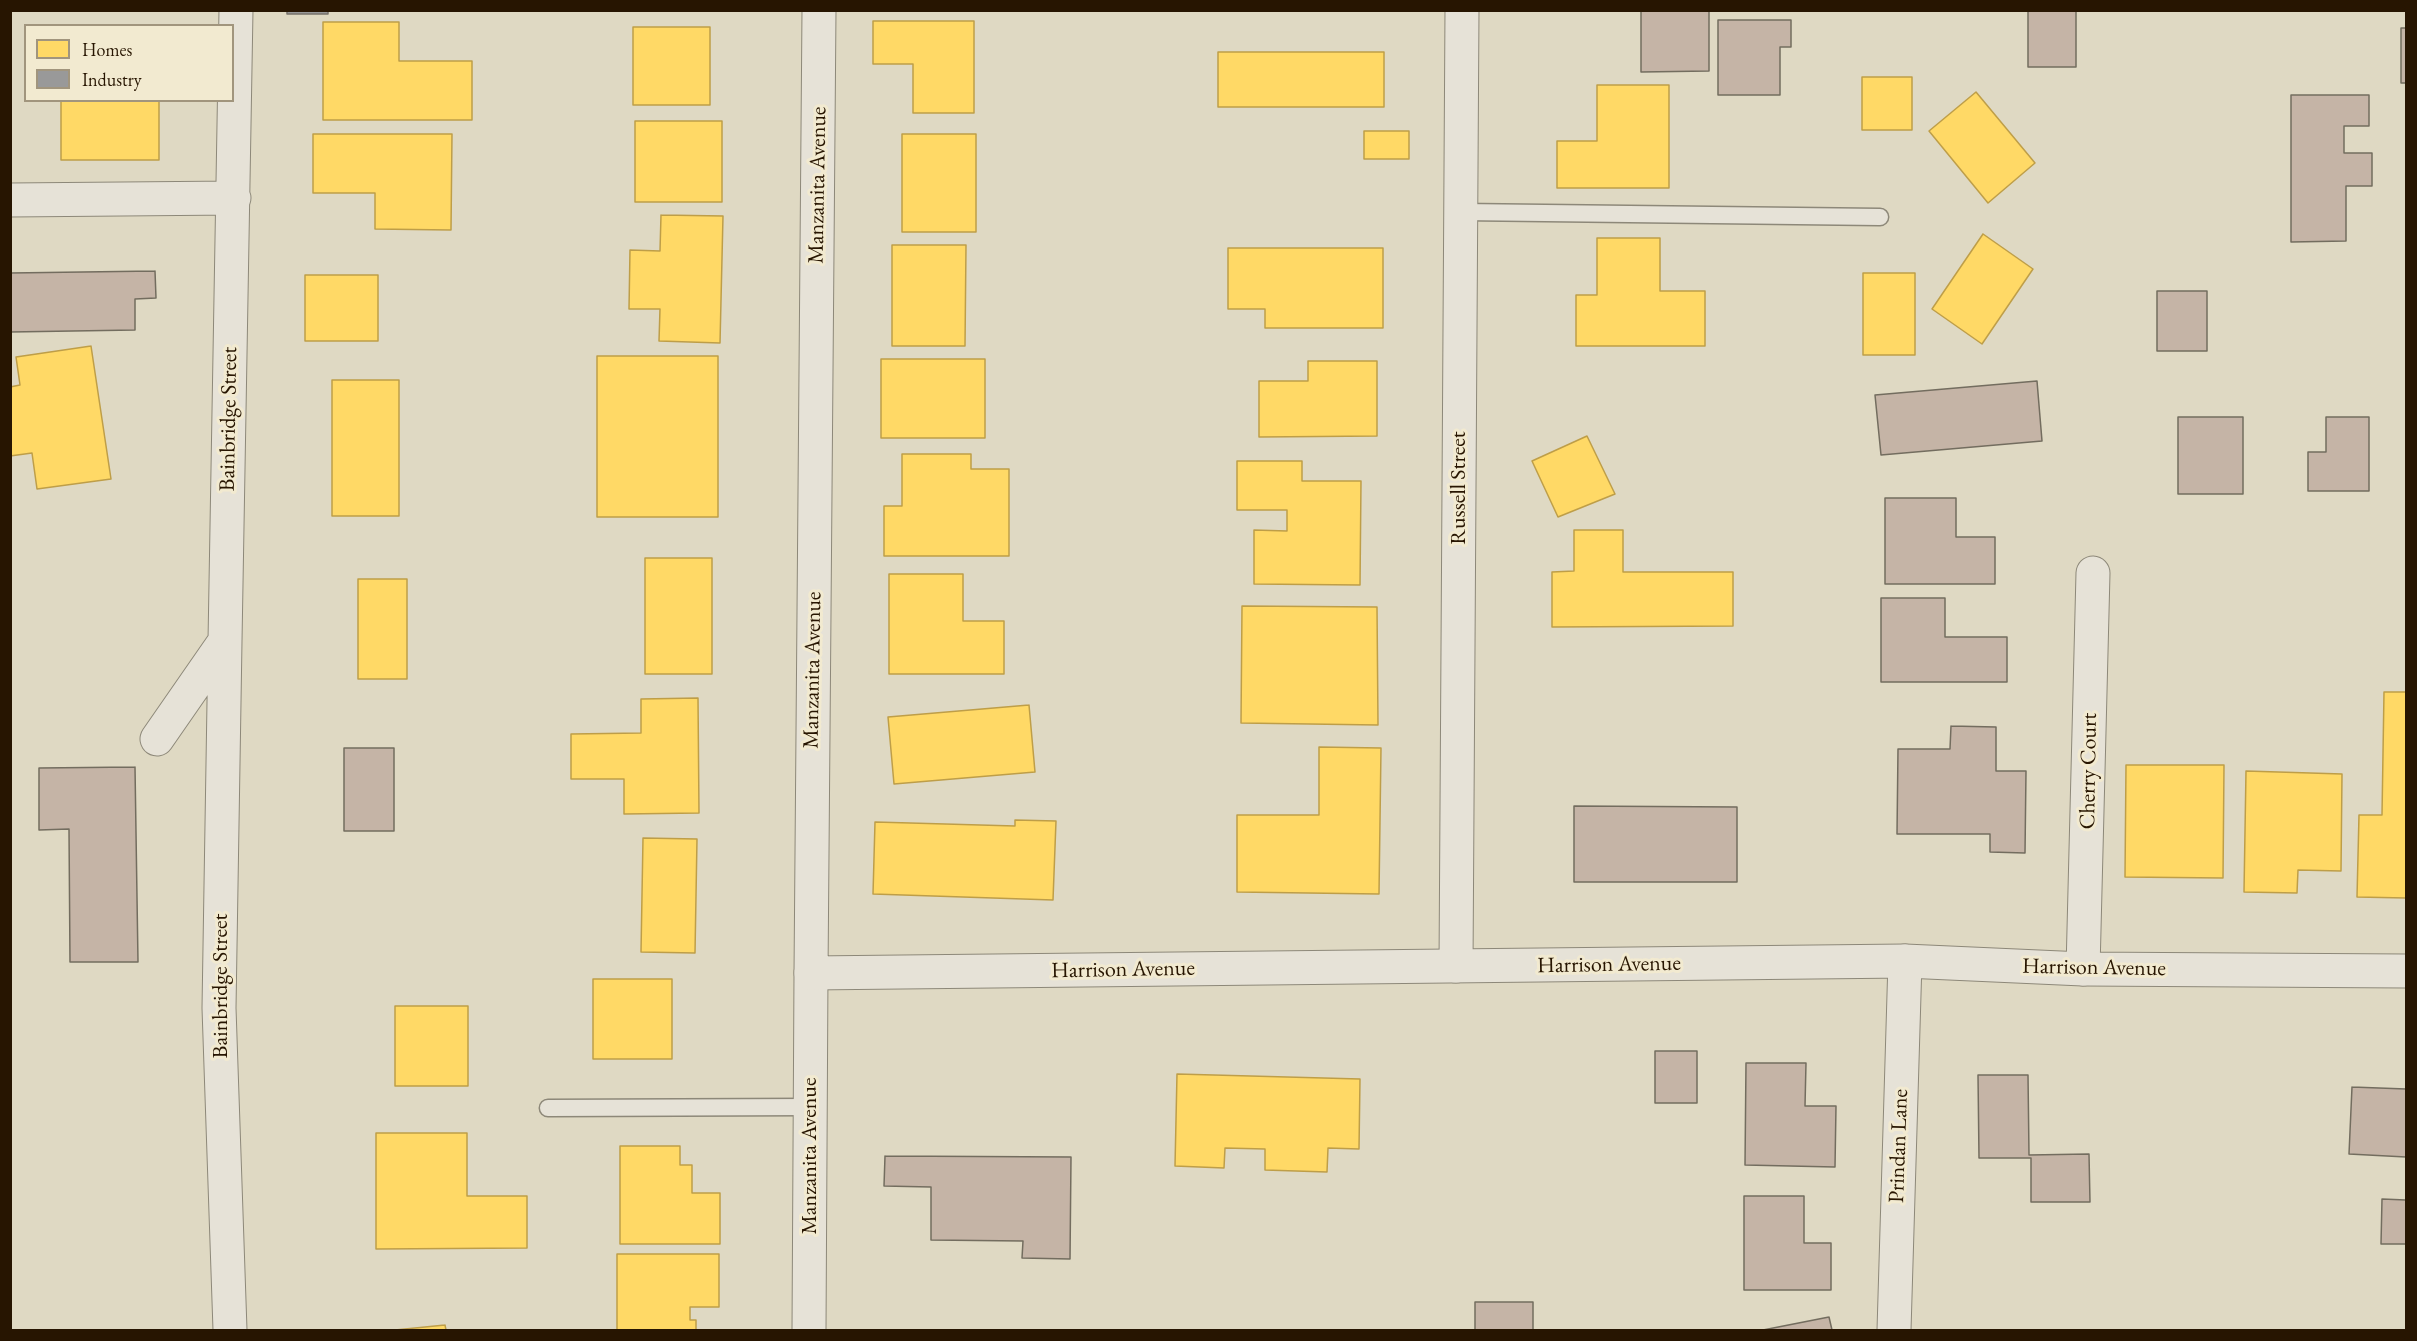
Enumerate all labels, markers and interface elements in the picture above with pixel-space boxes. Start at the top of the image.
legend [24,24,234,102]
text: Homes [82,38,132,61]
text: Industry [82,68,142,91]
street label: Manzanita Avenue [803,106,833,264]
street label: Bainbridge Street [215,346,243,492]
street label: Russell Street [1446,431,1472,545]
street label: Manzanita Avenue [798,591,828,749]
street label: Cherry Court [2075,712,2103,830]
street label: Bainbridge Street [208,914,234,1058]
street label: Harrison Avenue [1537,951,1681,979]
street label: Harrison Avenue [2022,954,2166,982]
street label: Harrison Avenue [1051,956,1195,984]
street label: Manzanita Avenue [797,1077,823,1235]
street label: Prindan Lane [1884,1088,1914,1204]

